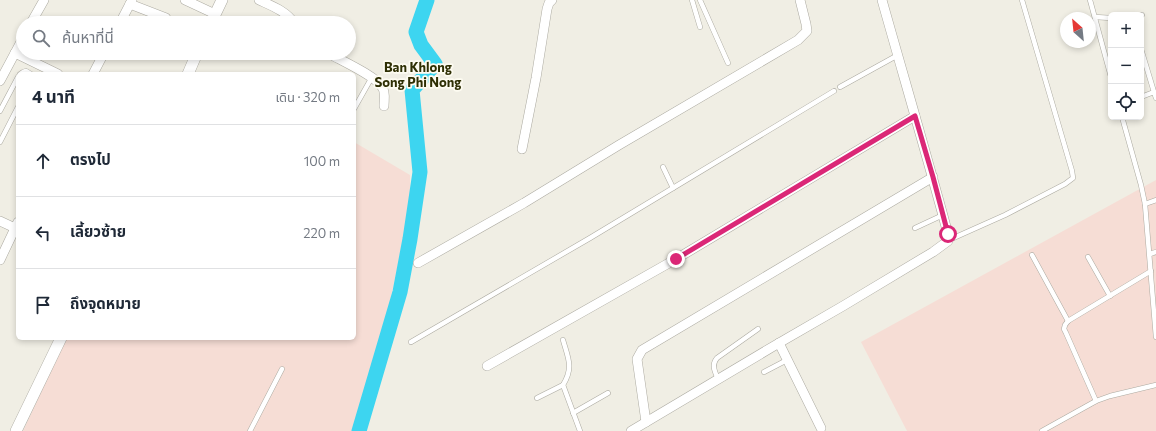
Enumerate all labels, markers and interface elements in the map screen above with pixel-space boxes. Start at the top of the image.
north arrow [1060,12,1096,48]
map controls [1108,12,1144,120]
button: + [1108,12,1144,48]
search box [16,16,356,60]
icon: search [30,27,52,49]
text: ค้นหาที่นี่ [62,28,114,46]
button: − [1108,48,1144,84]
district label: Ban Khlong Song Phi Nong [375,59,461,90]
button: locate [1108,84,1144,120]
text: 4 นาที [32,86,75,107]
text: เดิน · 320 m [275,89,340,105]
icon: ahead [32,150,54,172]
text: ตรงไป [70,150,111,168]
text: 100 m [304,153,340,169]
icon: left [32,222,54,244]
text: เลี้ยวซ้าย [70,222,126,240]
text: 220 m [303,225,340,241]
route start [939,225,957,243]
route end [667,250,685,268]
icon: arrive [32,294,54,316]
text: ถึงจุดหมาย [70,294,141,312]

